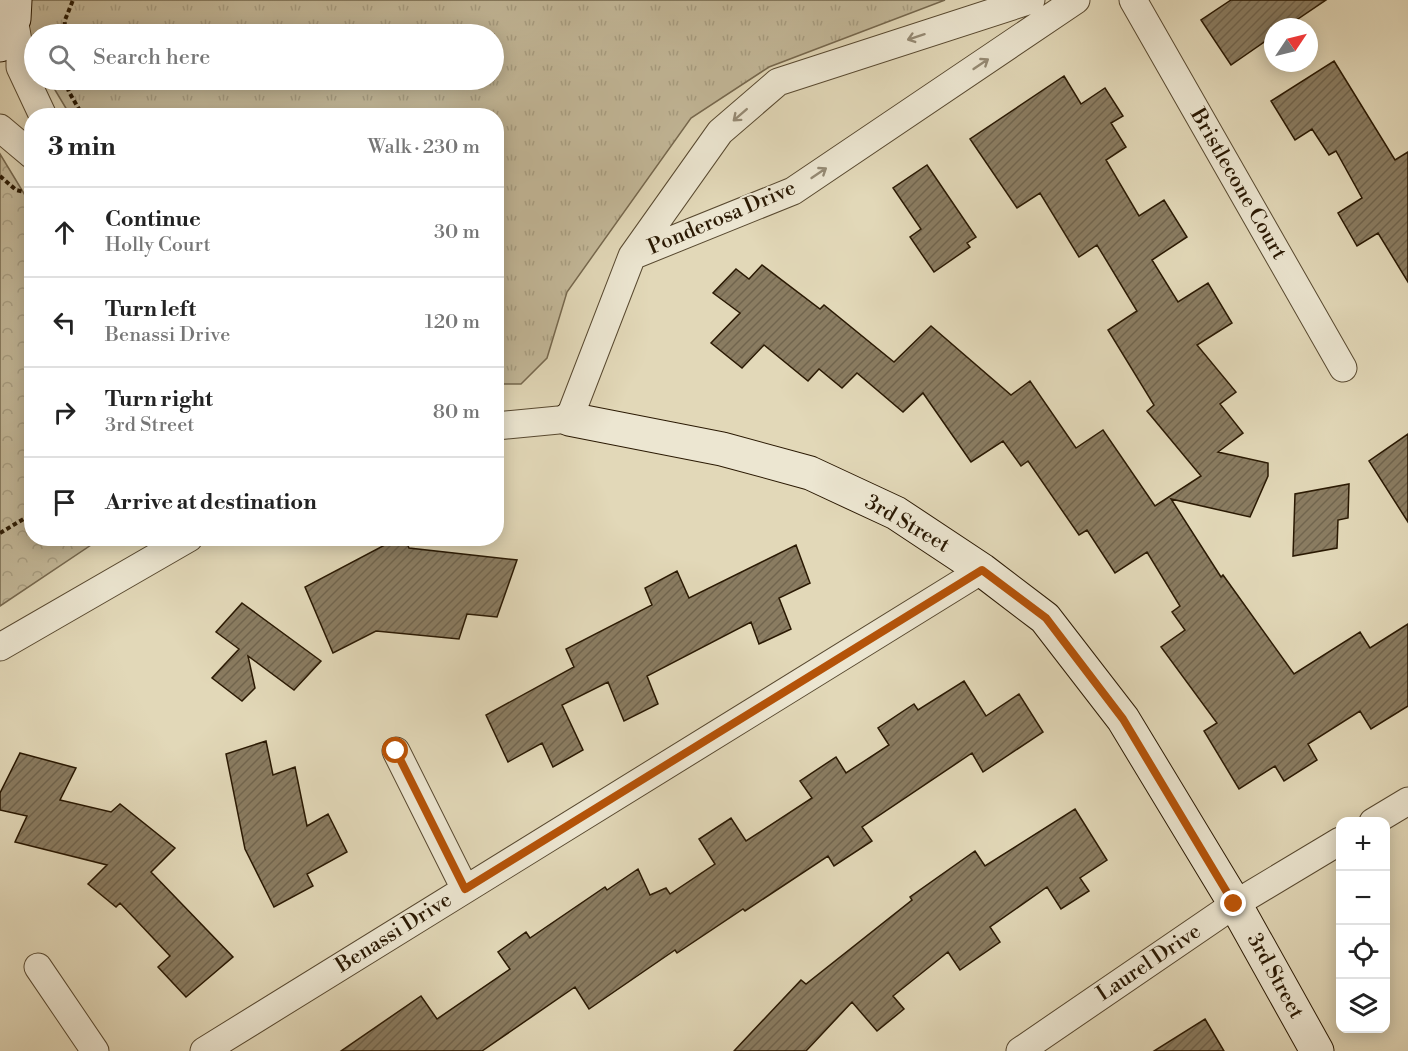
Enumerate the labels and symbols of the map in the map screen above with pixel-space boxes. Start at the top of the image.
north arrow [1264,18,1318,72]
one-way arrow [907,33,926,44]
one-way arrow [972,58,989,70]
street label: Bristlecone Court [1184,103,1292,265]
one-way arrow [733,108,748,122]
one-way arrow [811,167,827,179]
street label: Ponderosa Drive [644,175,800,261]
street label: 3rd Street [860,489,955,559]
route start [382,737,408,763]
street label: Benassi Drive [330,887,457,979]
route end [1220,890,1246,916]
street label: Laurel Drive [1092,919,1206,1007]
street label: 3rd Street [1241,929,1309,1024]

